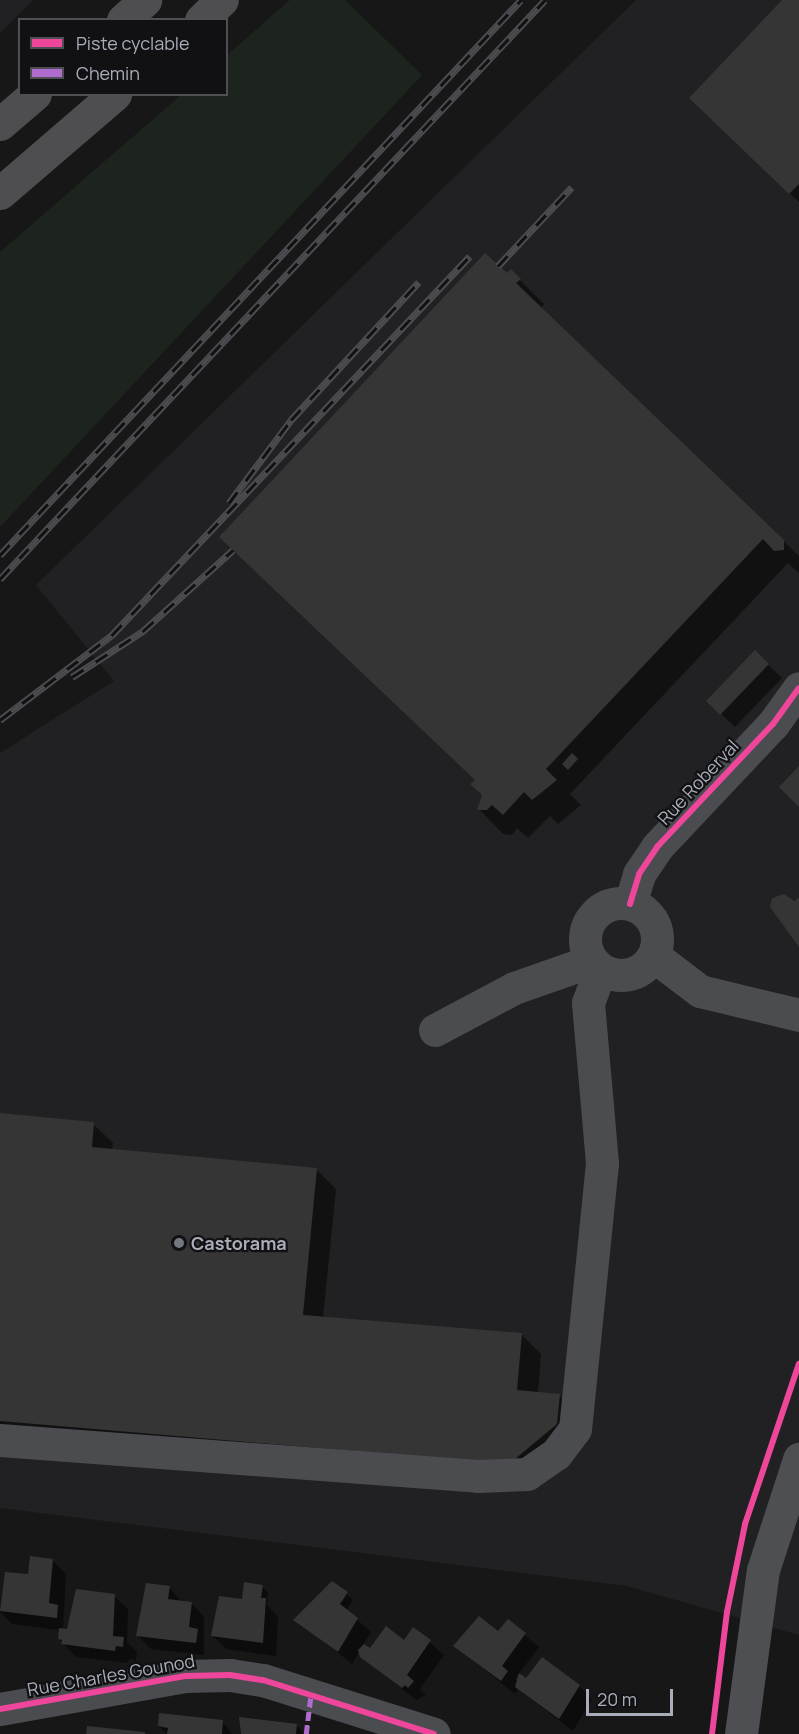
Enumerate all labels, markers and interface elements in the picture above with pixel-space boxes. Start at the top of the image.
legend [18,18,228,96]
text: Piste cyclable [76,31,190,55]
text: Chemin [76,61,140,85]
street label: Rue Roberval [653,735,743,829]
place label: Castorama [191,1232,287,1254]
marker: Castorama [172,1236,186,1250]
street label: Rue Charles Gounod [25,1650,197,1700]
scale bar [589,1677,676,1715]
text: 20 m [597,1687,637,1711]

